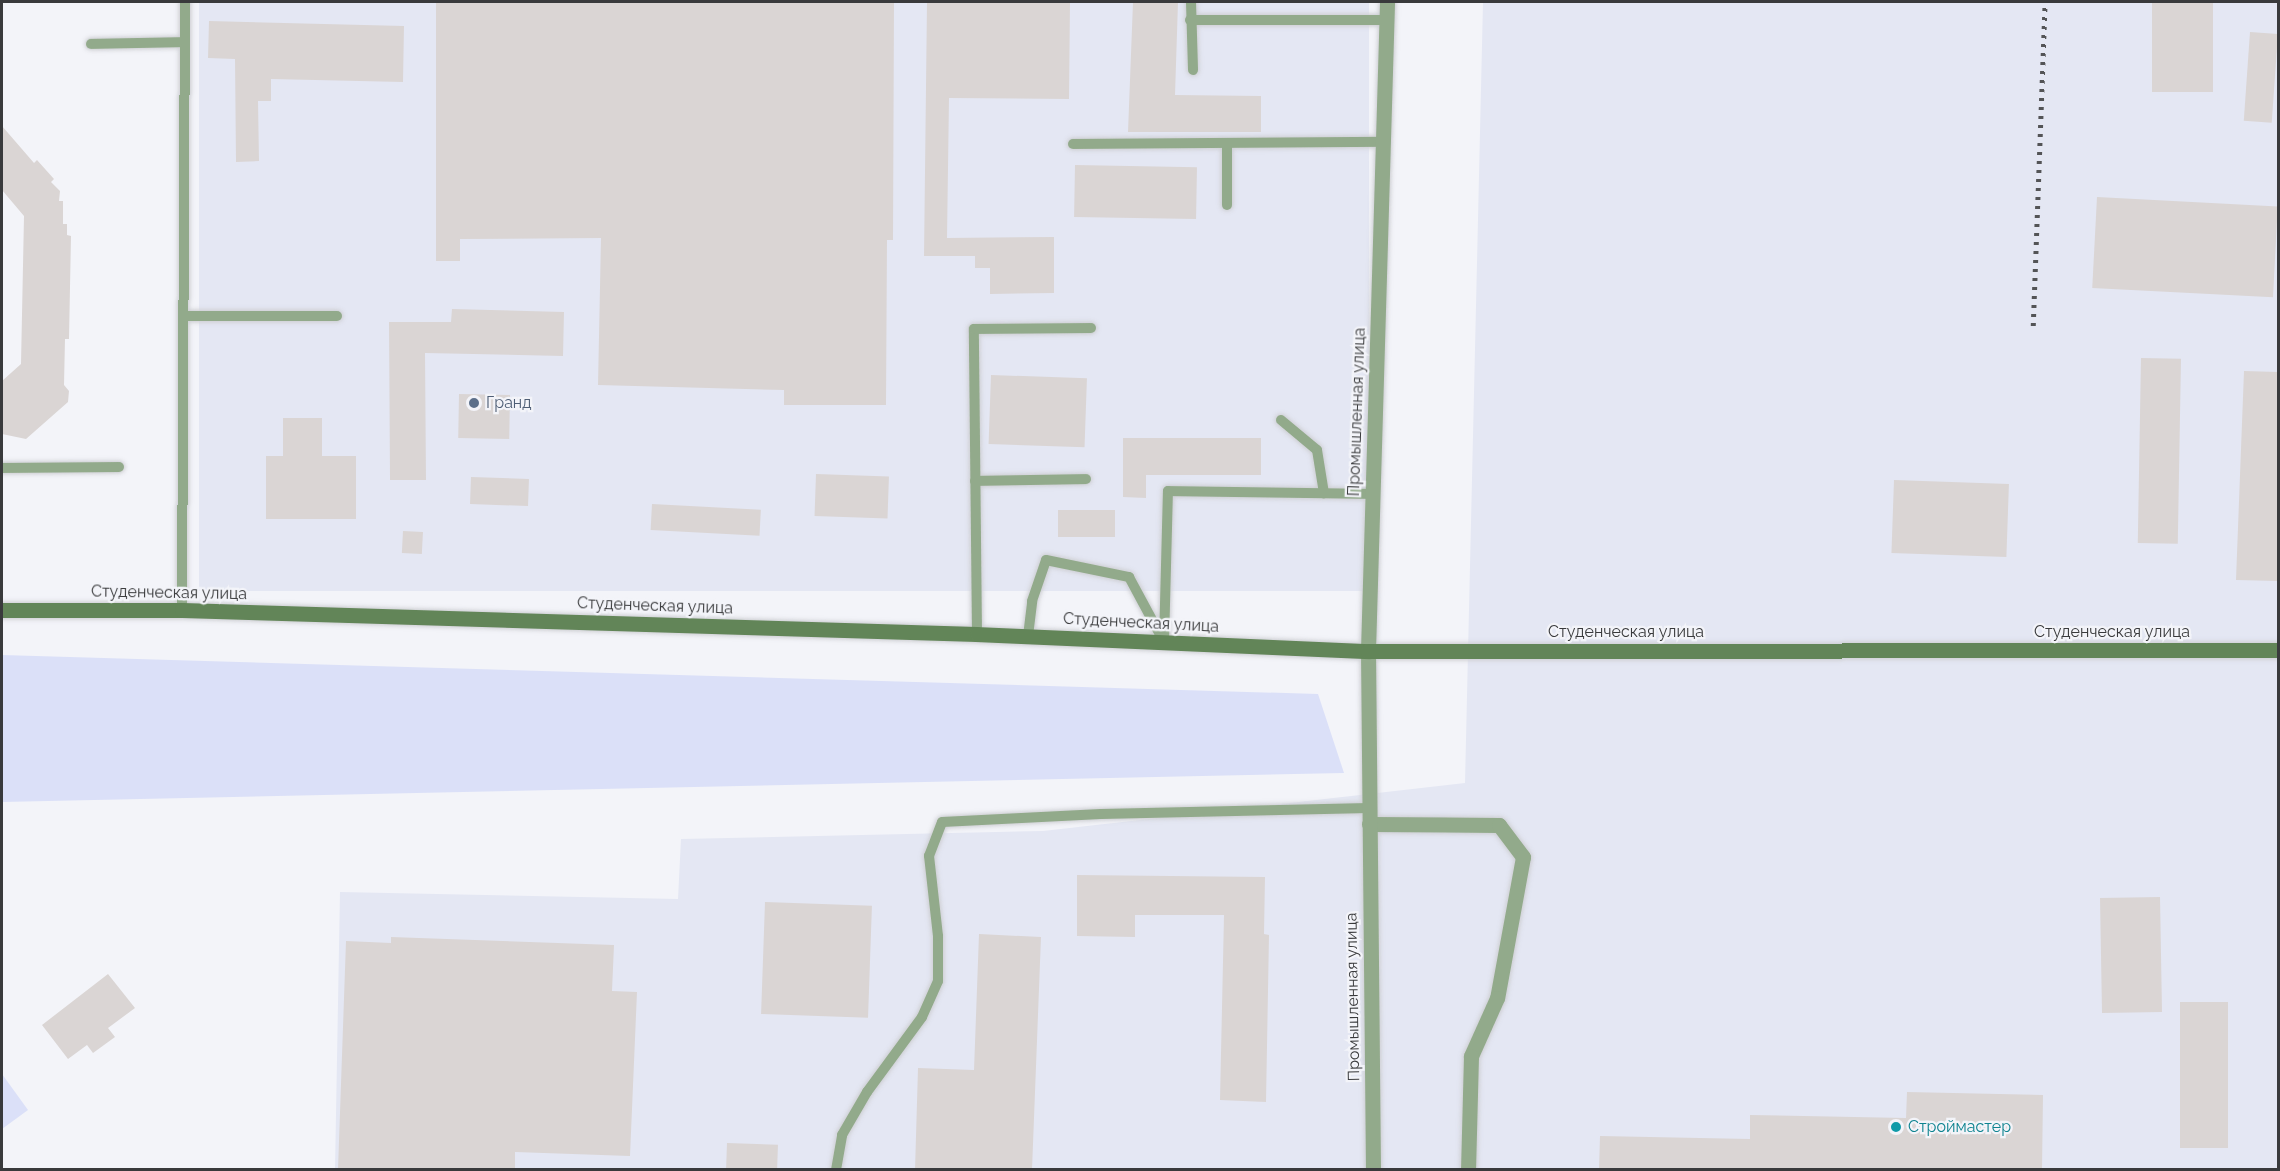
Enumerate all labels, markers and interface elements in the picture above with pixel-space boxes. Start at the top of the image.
street label: Промышленная улица [1344,327,1370,497]
place label: Гранд [486,393,531,413]
marker: Гранд [467,396,481,410]
street label: Студенческая улица [91,582,247,604]
street label: Студенческая улица [577,594,733,618]
street label: Студенческая улица [1062,609,1220,637]
street label: Студенческая улица [1548,622,1704,642]
street label: Студенческая улица [2034,622,2190,642]
street label: Промышленная улица [1342,912,1364,1082]
place label: Строймастер [1908,1117,2011,1137]
marker: Строймастер [1889,1120,1903,1134]

